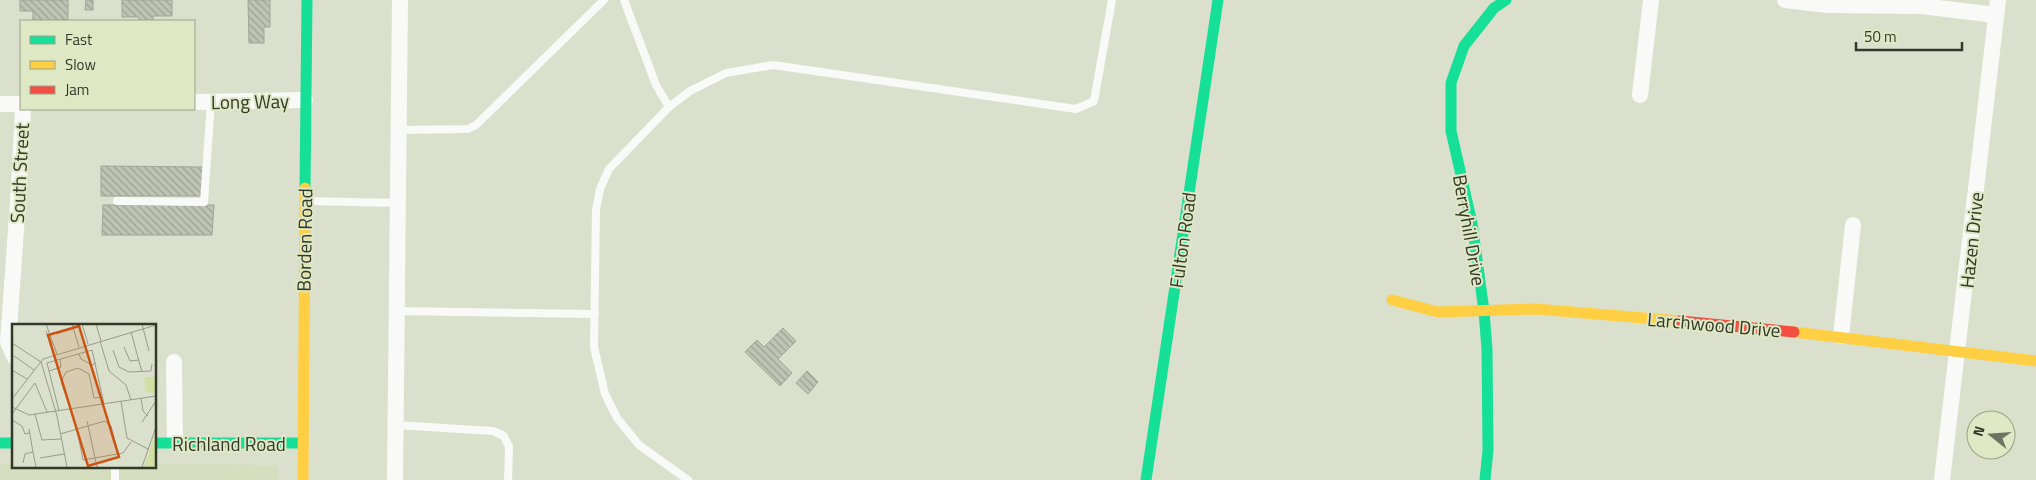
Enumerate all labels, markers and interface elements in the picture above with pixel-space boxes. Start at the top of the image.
legend [20,20,195,110]
scale bar [1856,20,1962,52]
text: 50 m [1864,25,1897,48]
text: Fast [65,28,93,51]
text: Slow [65,53,96,76]
text: Jam [65,78,89,101]
street label: Long Way [211,86,289,116]
street label: South Street [2,122,36,224]
street label: Berryhill Drive [1446,172,1494,288]
street label: Borden Road [289,188,319,292]
street label: Fulton Road [1161,190,1203,290]
street label: Hazen Drive [1952,191,1990,289]
street label: Larchwood Drive [1646,304,1782,344]
inset map [12,324,156,468]
north arrow [1966,410,2016,460]
text: N [1967,423,1990,439]
street label: Richland Road [172,429,286,458]

